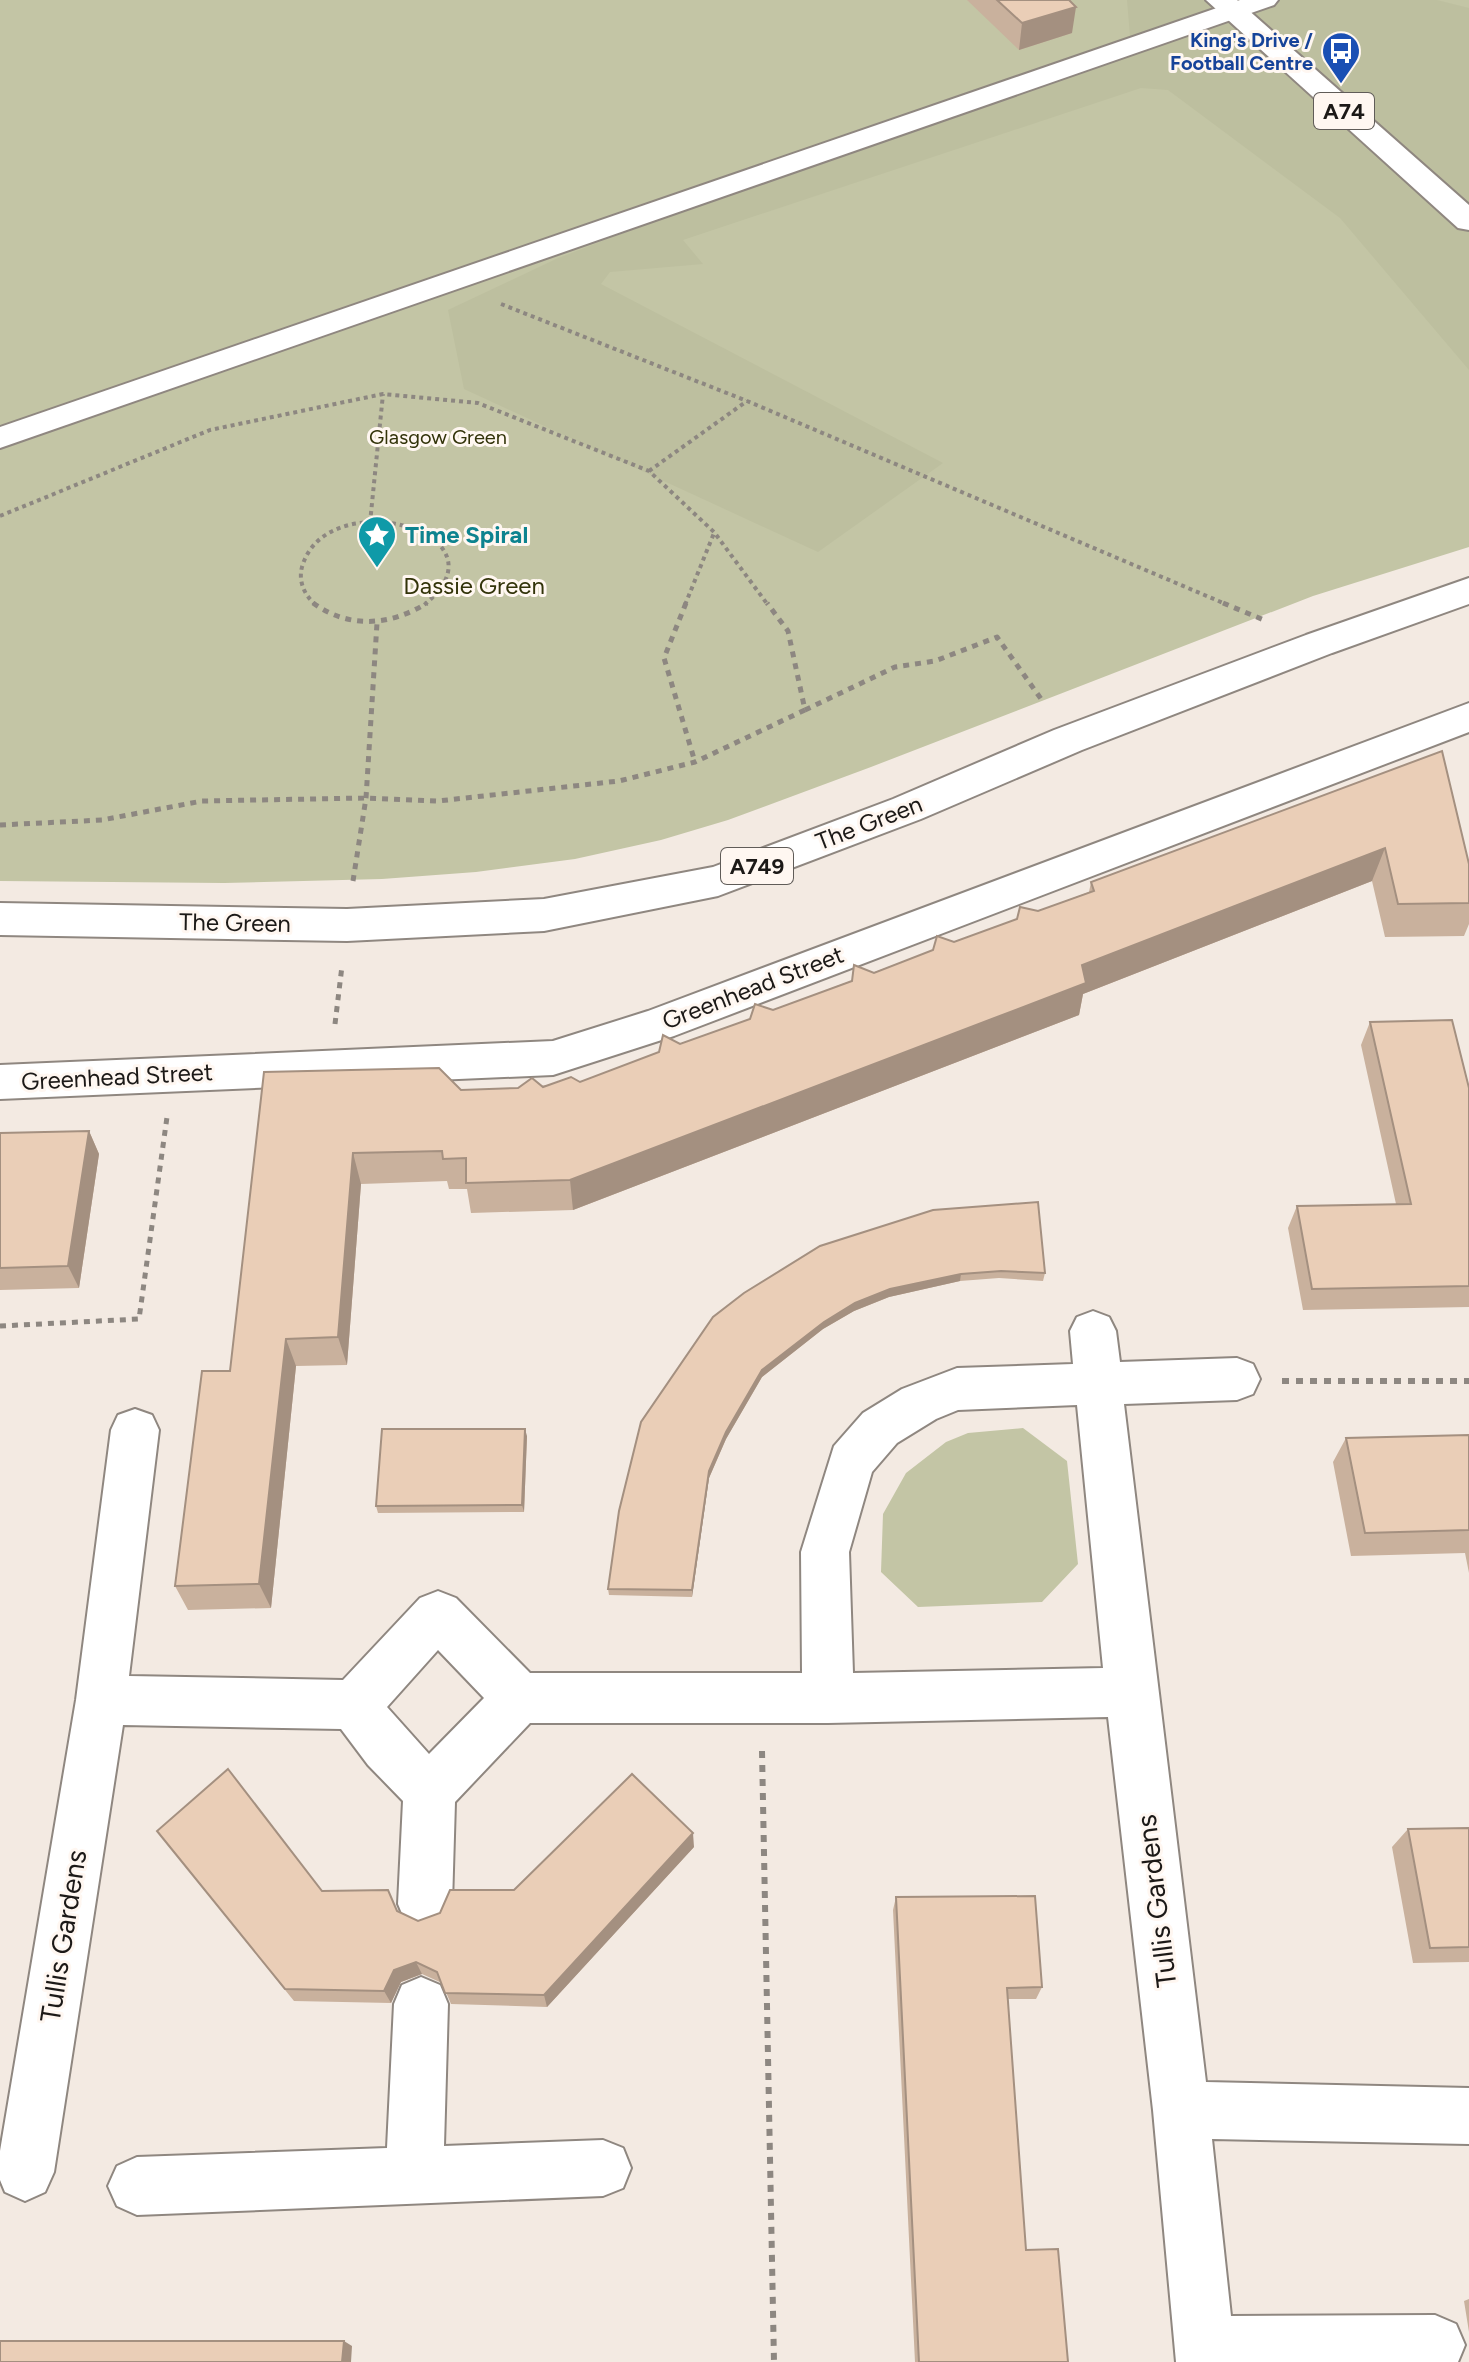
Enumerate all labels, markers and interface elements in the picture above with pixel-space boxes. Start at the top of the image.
place label: King's Drive / Football Centre [1170,28,1313,75]
bus stop icon: King's Drive / Football Centre [1320,30,1362,85]
road number: A74 [1314,93,1374,129]
park label: Glasgow Green [369,425,507,449]
place icon: Time Spiral [356,514,398,569]
place label: Time Spiral [405,520,528,549]
park label: Dassie Green [403,571,545,600]
street label: The Green [812,789,926,856]
road number: A749 [721,848,793,884]
street label: The Green [179,907,291,938]
street label: Greenhead Street [658,940,848,1035]
street label: Greenhead Street [20,1057,214,1096]
street label: Tullis Gardens [1129,1813,1183,1989]
street label: Tullis Gardens [33,1847,93,2025]

